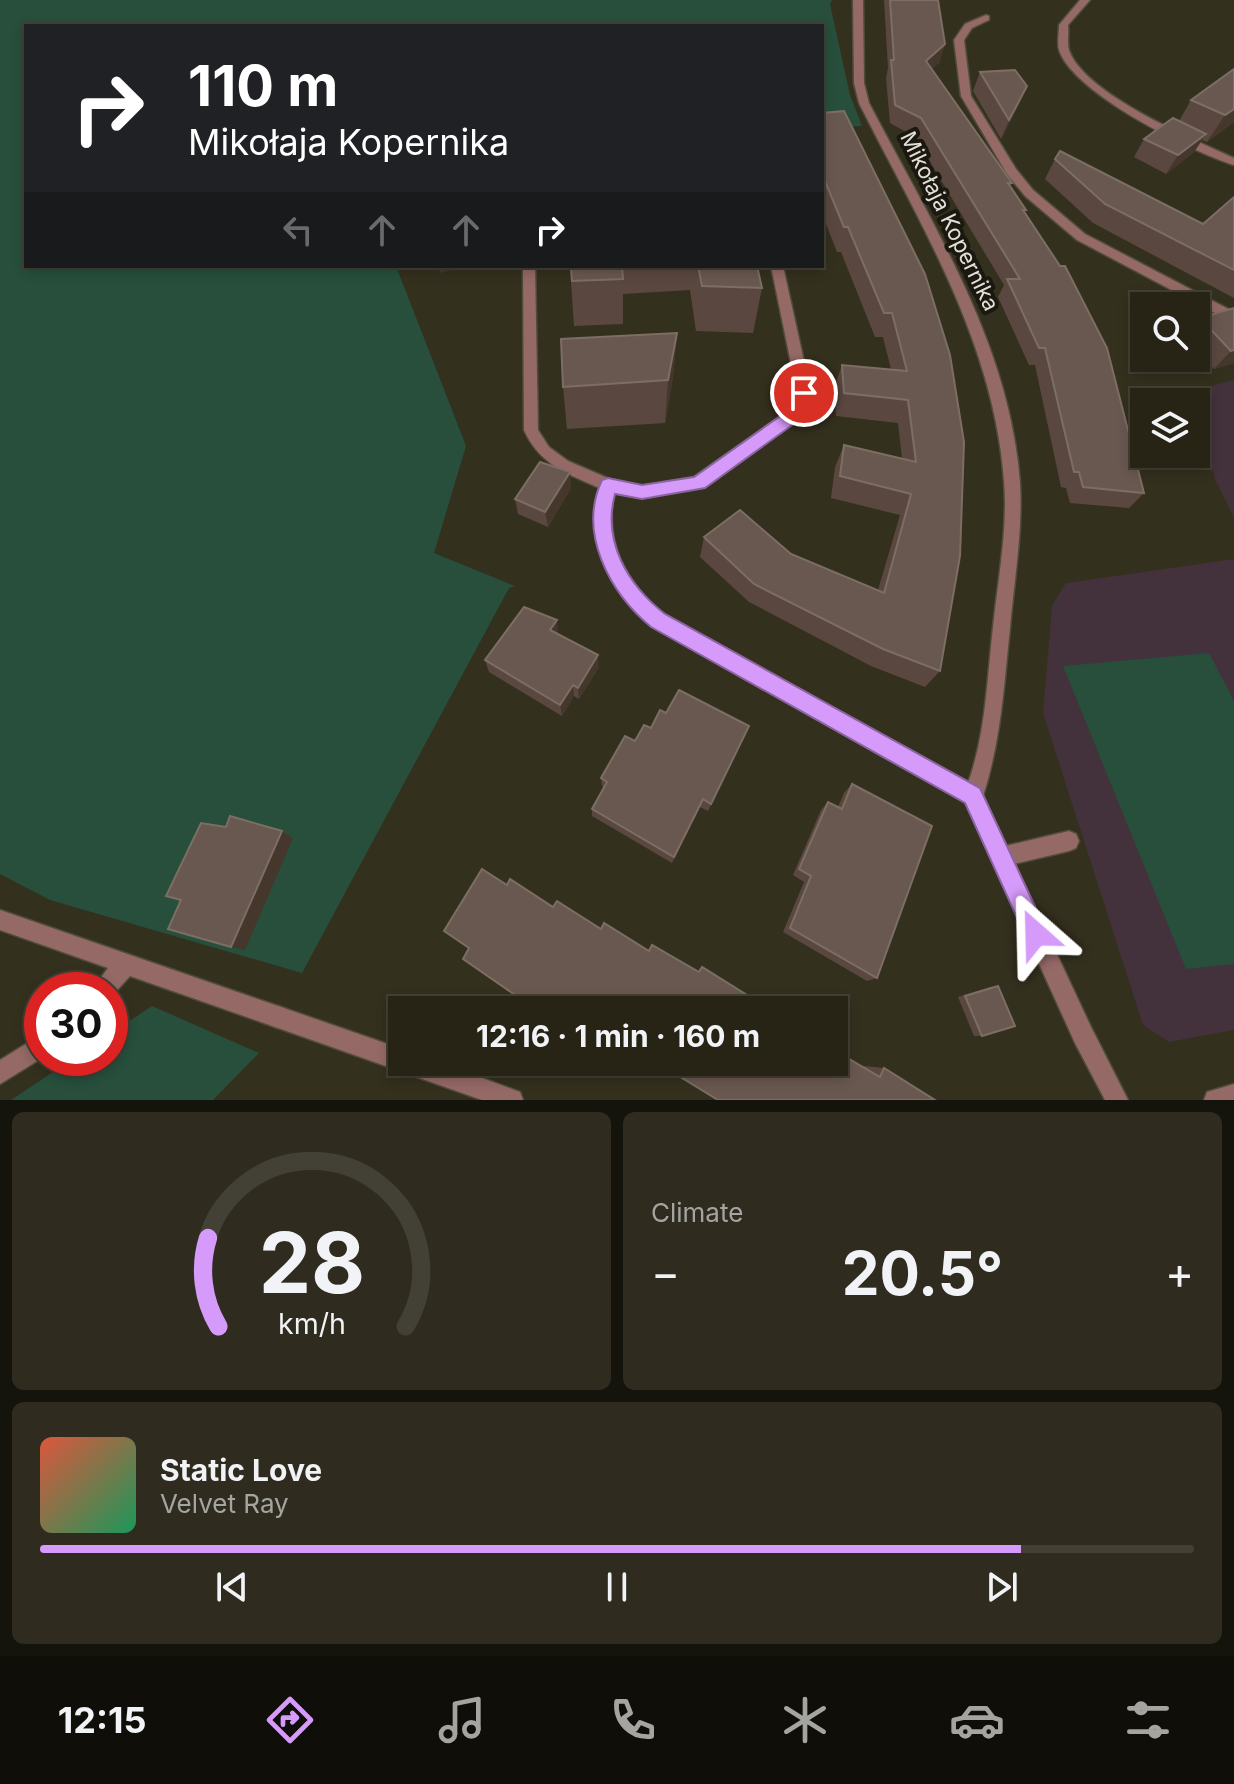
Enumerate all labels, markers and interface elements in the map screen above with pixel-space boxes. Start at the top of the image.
text: 110 m [188,52,338,120]
icon: right [56,56,160,160]
text: Mikołaja Kopernika [188,120,509,164]
street label: Mikołaja Kopernika [895,127,1005,315]
icon: left [276,208,320,252]
icon: ahead [360,208,404,252]
icon: ahead [444,208,488,252]
icon: right [528,208,572,252]
map controls [1130,292,1210,468]
button: search [1130,292,1210,372]
pin [770,359,838,427]
icon: arrive [782,371,826,415]
button: layers [1130,388,1210,468]
position arrow [994,892,1078,976]
speed limit sign: 30 [24,972,128,1076]
text: 12:16 · 1 min · 160 m [476,1018,760,1054]
text: Climate [651,1197,743,1228]
text: 28 [258,1212,365,1313]
text: 20.5° [842,1237,1003,1309]
text: − [651,1246,680,1300]
text: + [1165,1246,1194,1300]
text: km/h [278,1306,345,1341]
text: Static Love [160,1452,322,1488]
text: Velvet Ray [160,1488,289,1519]
icon: previous [210,1565,254,1609]
icon: pause [595,1565,639,1609]
icon: next [980,1565,1024,1609]
icon: directions [262,1692,318,1748]
icon: music [434,1692,490,1748]
icon: phone [605,1692,661,1748]
icon: climate [777,1692,833,1748]
icon: car [949,1692,1005,1748]
icon: filters [1120,1692,1176,1748]
text: 12:15 [58,1698,147,1742]

